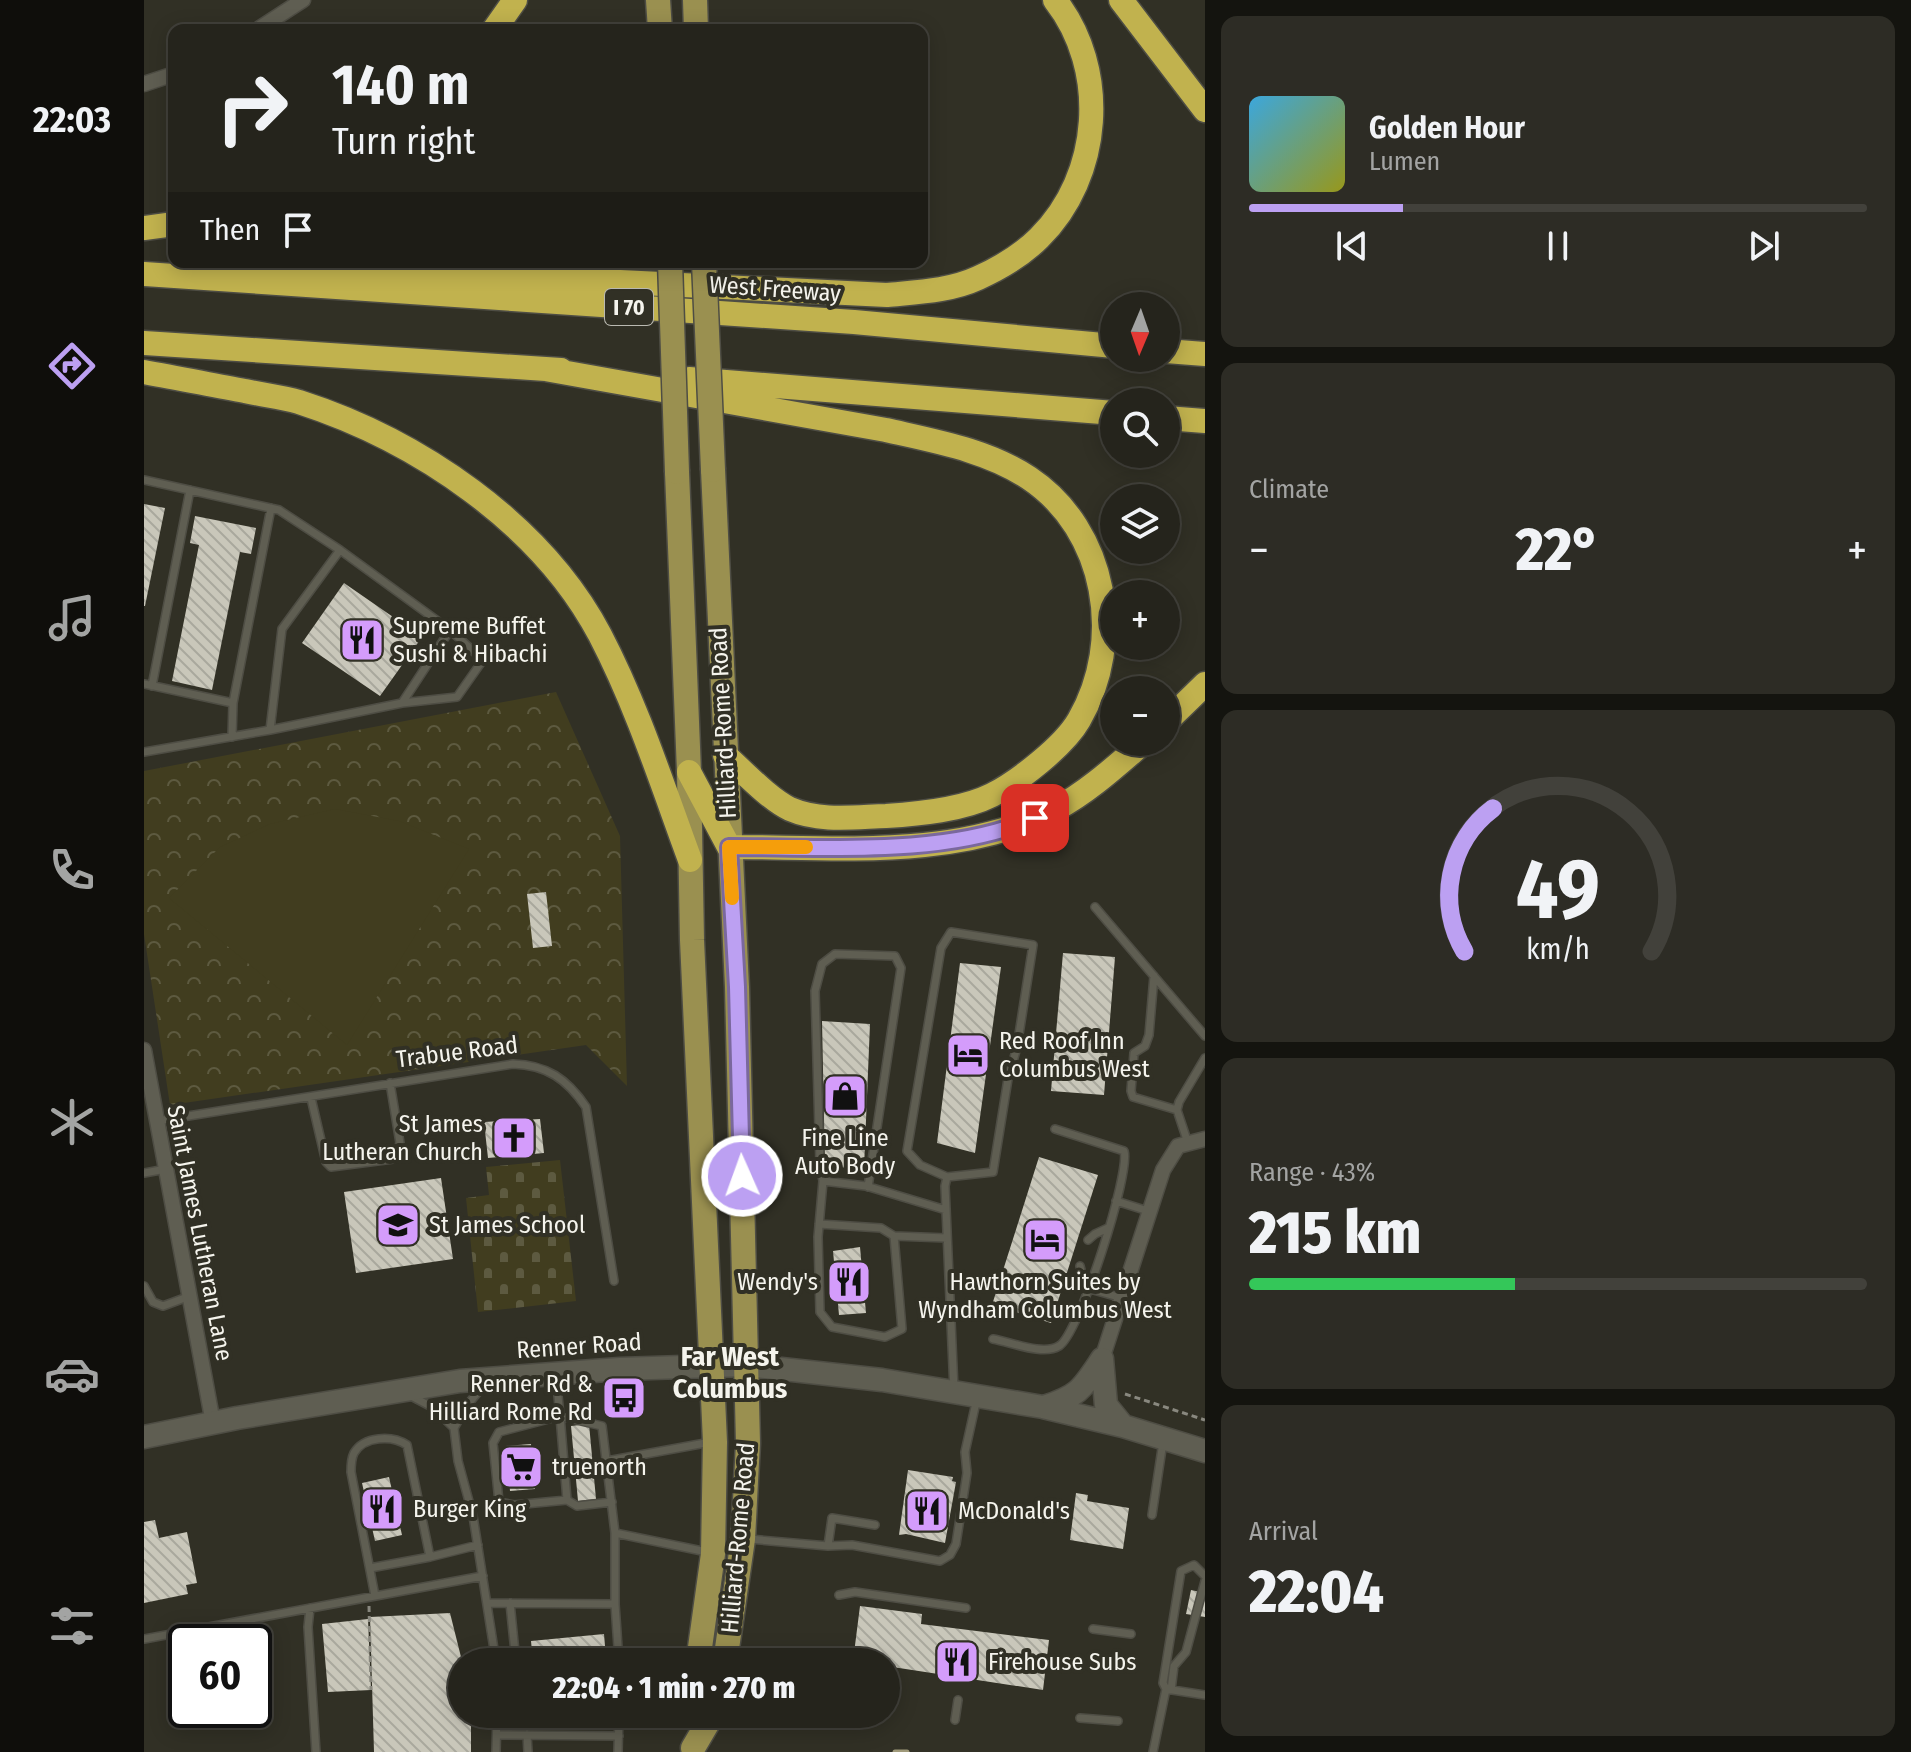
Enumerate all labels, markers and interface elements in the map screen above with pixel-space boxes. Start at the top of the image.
text: 140 m [332,52,469,119]
icon: right [200,56,304,160]
text: 22:03 [33,98,111,142]
text: Golden Hour [1369,110,1525,146]
text: Turn right [332,120,475,164]
text: Lumen [1369,146,1440,177]
icon: arrive [276,208,320,252]
text: Then [200,212,260,248]
icon: previous [1330,224,1374,268]
icon: pause [1536,224,1580,268]
icon: next [1742,224,1786,268]
street label: West Freeway [708,270,842,308]
road number: I 70 [605,289,653,325]
north arrow [1100,292,1180,372]
map controls [1100,292,1180,756]
icon: directions [44,338,100,394]
button: search [1100,388,1180,468]
text: Climate [1249,474,1329,505]
button: layers [1100,484,1180,564]
text: 22° [1516,514,1600,586]
text: − [1249,524,1269,577]
text: + [1847,524,1867,577]
button: + [1100,580,1180,660]
icon: music [44,590,100,646]
place label: Supreme Buffet Sushi & Hibachi [393,612,548,668]
restaurant icon: Supreme Buffet Sushi & Hibachi [338,616,386,664]
street label: Hilliard-Rome Road [704,627,742,819]
button: − [1100,676,1180,756]
pin [1001,784,1069,852]
icon: arrive [1013,796,1057,840]
text: 49 [1516,840,1600,940]
icon: phone [44,842,100,898]
text: km/h [1526,932,1590,967]
place label: Red Roof Inn Columbus West [999,1027,1150,1083]
street label: Trabue Road [395,1031,519,1073]
hotel icon: Red Roof Inn Columbus West [944,1031,992,1079]
shop icon: Fine Line Auto Body [821,1072,869,1120]
icon: climate [44,1094,100,1150]
street label: Saint James Lutheran Lane [161,1103,239,1363]
place label: St James Lutheran Church [322,1110,483,1166]
church icon: St James Lutheran Church [490,1114,538,1162]
place label: Fine Line Auto Body [795,1124,895,1180]
position arrow [700,1134,784,1218]
text: Range · 43% [1249,1157,1375,1188]
text: 215 km [1249,1197,1421,1269]
school or university icon: St James School [374,1201,422,1249]
place label: St James School [429,1211,585,1239]
hotel icon: Hawthorn Suites by Wyndham Columbus West [1021,1216,1069,1264]
restaurant icon: Wendy's [825,1258,873,1306]
place label: Wendy's [737,1268,818,1296]
place label: Hawthorn Suites by Wyndham Columbus West [918,1268,1172,1324]
street label: Renner Road [515,1328,643,1364]
district label: Far West Columbus [673,1340,787,1405]
icon: car [44,1346,100,1402]
place label: Renner Rd & Hilliard Rome Rd [429,1370,593,1426]
bus stop icon: Renner Rd & Hilliard Rome Rd [600,1374,648,1422]
street label: Hilliard-Rome Road [716,1441,760,1635]
supermarket icon: truenorth [497,1443,545,1491]
place label: truenorth [552,1453,647,1481]
restaurant icon: Burger King [358,1485,406,1533]
restaurant icon: McDonald's [903,1487,951,1535]
place label: Burger King [413,1495,527,1523]
place label: McDonald's [958,1497,1070,1525]
text: Arrival [1249,1516,1318,1547]
text: 22:04 [1249,1556,1384,1628]
icon: filters [44,1598,100,1654]
speed limit sign: 60 [168,1624,272,1728]
restaurant icon: Firehouse Subs [933,1638,981,1686]
place label: Firehouse Subs [988,1648,1136,1676]
text: 22:04 · 1 min · 270 m [553,1670,795,1706]

